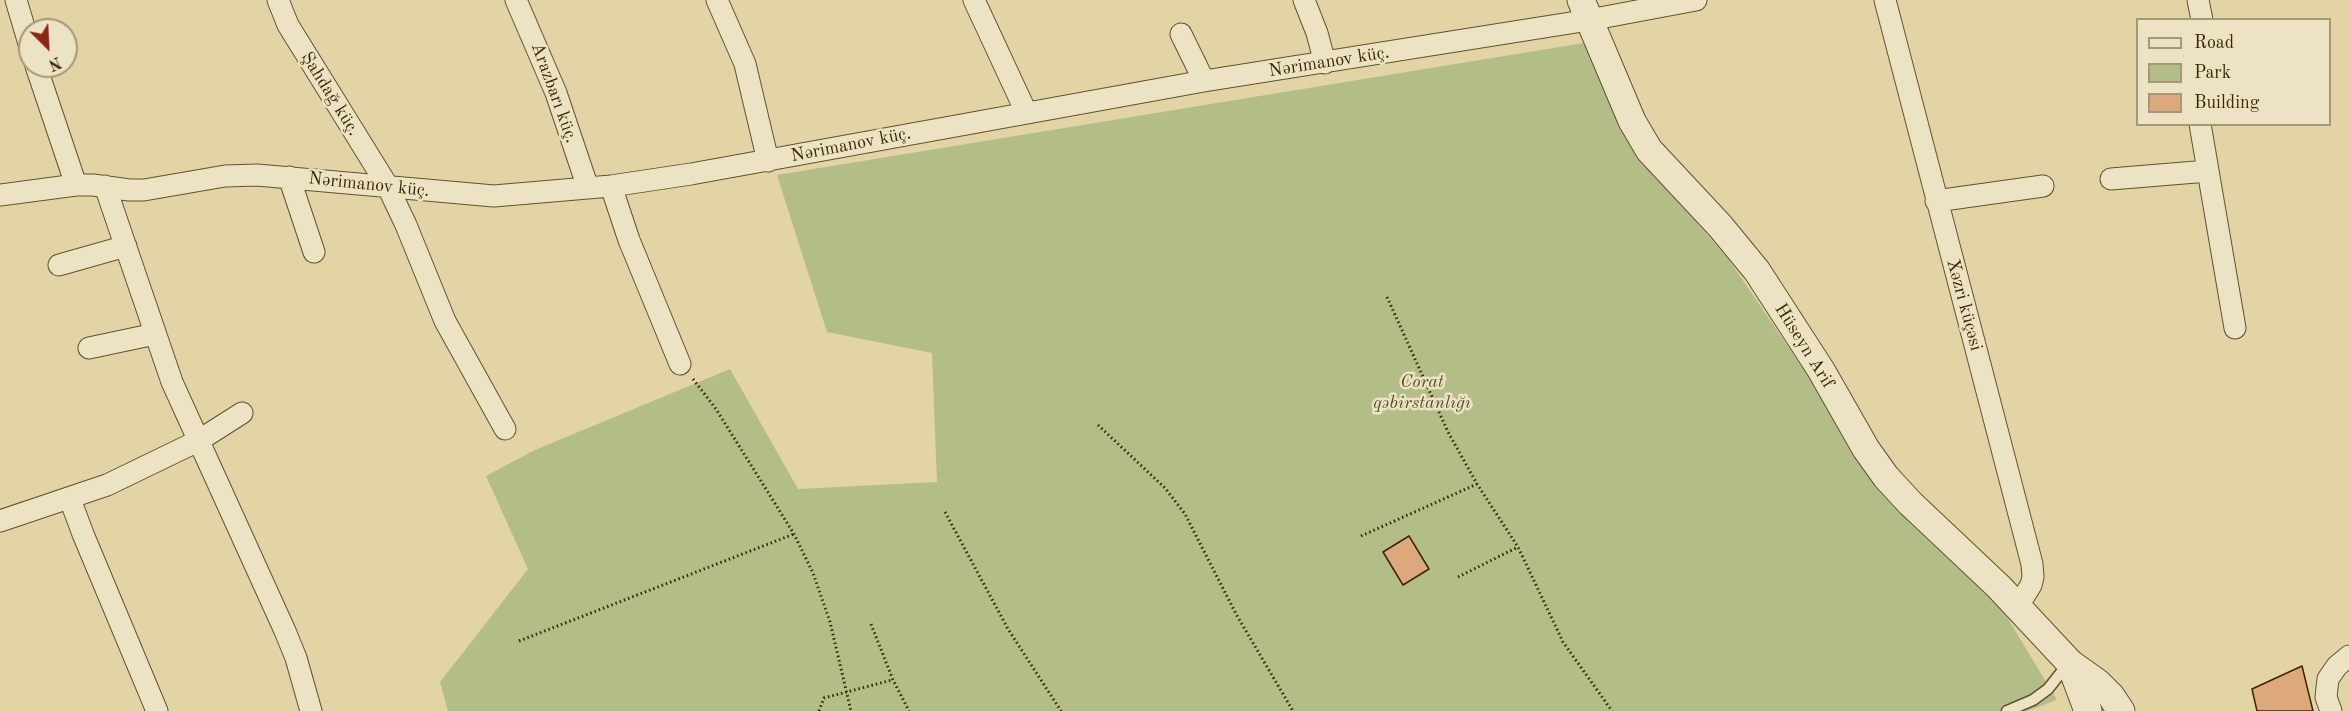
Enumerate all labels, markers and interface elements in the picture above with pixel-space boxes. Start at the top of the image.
north arrow [18,18,78,78]
legend [2136,18,2331,126]
text: Road [2194,34,2234,52]
street label: Arazbarı küç. [526,40,582,146]
street label: Nərimanov küç. [1267,42,1391,82]
street label: Şahdağ küç. [296,48,364,140]
text: N [46,53,63,72]
text: Park [2194,64,2231,82]
text: Building [2194,94,2259,112]
street label: Nərimanov küç. [789,123,913,167]
street label: Nərimanov küç. [307,168,431,202]
street label: Xəzri küçəsi [1941,257,1987,353]
street label: Hüseyn Arif [1769,300,1839,392]
park label: Corat qəbirstanlığı [1373,371,1471,413]

